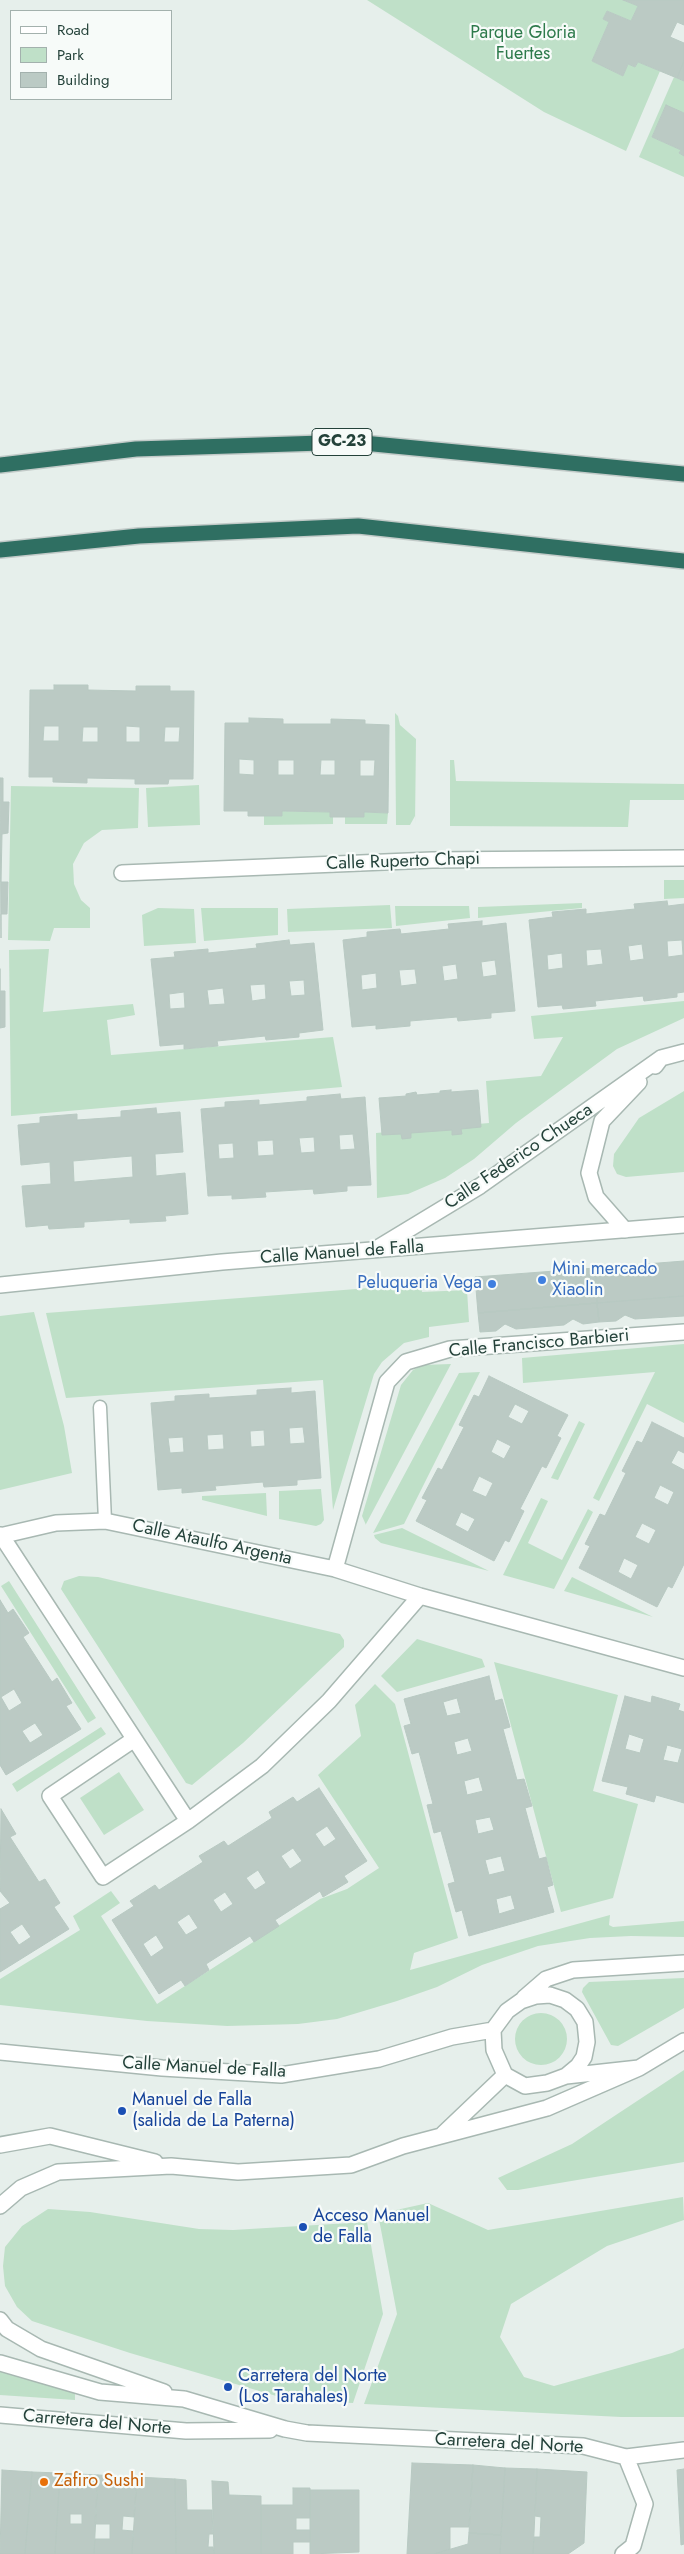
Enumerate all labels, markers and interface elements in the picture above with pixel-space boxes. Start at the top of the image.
legend [10,10,172,100]
text: Road [57,19,89,41]
park label: Parque Gloria Fuertes [470,23,576,66]
text: Park [57,44,84,66]
text: Building [57,69,109,91]
road number: GC-23 [312,428,372,456]
street label: Calle Ruperto Chapi [326,849,480,875]
street label: Calle Federico Chueca [441,1099,597,1215]
street label: Calle Manuel de Falla [260,1237,424,1269]
place label: Mini mercado Xiaolin [552,1259,657,1302]
place label: Peluqueria Vega [357,1273,482,1295]
marker: Mini mercado Xiaolin [536,1274,548,1286]
marker: Peluqueria Vega [486,1278,498,1290]
street label: Calle Francisco Barbieri [448,1325,630,1363]
street label: Calle Ataulfo Argenta [130,1516,294,1570]
street label: Calle Manuel de Falla [122,2053,286,2083]
place label: Manuel de Falla (salida de La Paterna) [132,2090,295,2132]
marker: Manuel de Falla (salida de La Paterna) [116,2105,128,2117]
place label: Acceso Manuel de Falla [313,2206,429,2248]
marker: Acceso Manuel de Falla [297,2221,309,2233]
place label: Carretera del Norte (Los Tarahales) [238,2366,387,2408]
marker: Carretera del Norte (Los Tarahales) [222,2381,234,2393]
street label: Carretera del Norte [22,2406,172,2440]
street label: Carretera del Norte [434,2429,584,2459]
place label: Zafiro Sushi [54,2471,144,2493]
marker: Zafiro Sushi [38,2476,50,2488]

